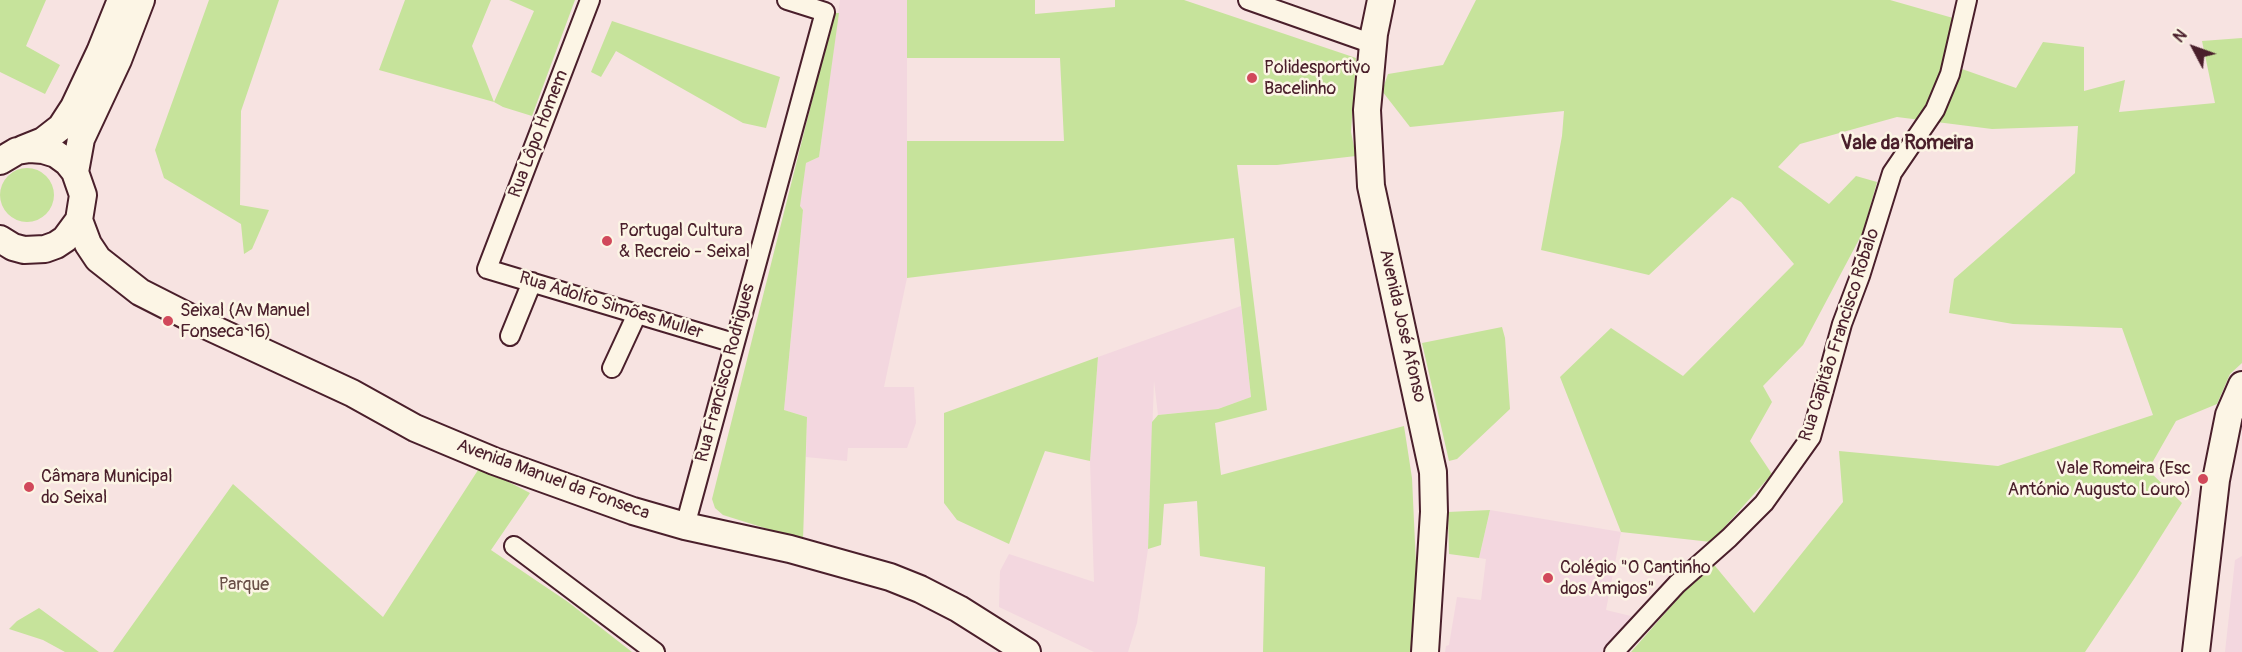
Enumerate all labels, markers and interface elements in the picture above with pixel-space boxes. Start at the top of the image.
north arrow [2164,18,2224,78]
text: N [2169,26,2192,47]
place label: Polidesportivo Bacelinho [1264,57,1370,100]
street label: Rua Lôpo Homem [505,67,573,201]
marker: Polidesportivo Bacelinho [1245,71,1259,85]
district label: Vale da Romeira [1840,132,1974,156]
place label: Portugal Cultura & Recreio - Seixal [619,220,750,262]
street label: Rua Capitão Francisco Robalo [1795,226,1885,444]
marker: Portugal Cultura & Recreio - Seixal [600,234,614,248]
street label: Avenida José Afonso [1374,247,1430,405]
street label: Rua Adolfo Simões Muller [516,268,706,344]
street label: Rua Francisco Rodrigues [692,281,760,465]
place label: Seixal (Av Manuel Fonseca 16) [180,300,310,342]
marker: Seixal (Av Manuel Fonseca 16) [161,314,175,328]
street label: Avenida Manuel da Fonseca [454,435,652,525]
place label: Vale Romeira (Esc António Augusto Louro) [2008,458,2191,500]
place label: Câmara Municipal do Seixal [41,466,172,508]
marker: Vale Romeira (Esc António Augusto Louro) [2196,472,2210,486]
marker: Câmara Municipal do Seixal [22,480,36,494]
place label: Colégio "O Cantinho dos Amigos" [1560,557,1711,600]
marker: Colégio "O Cantinho dos Amigos" [1541,571,1555,585]
park label: Parque [219,574,269,596]

